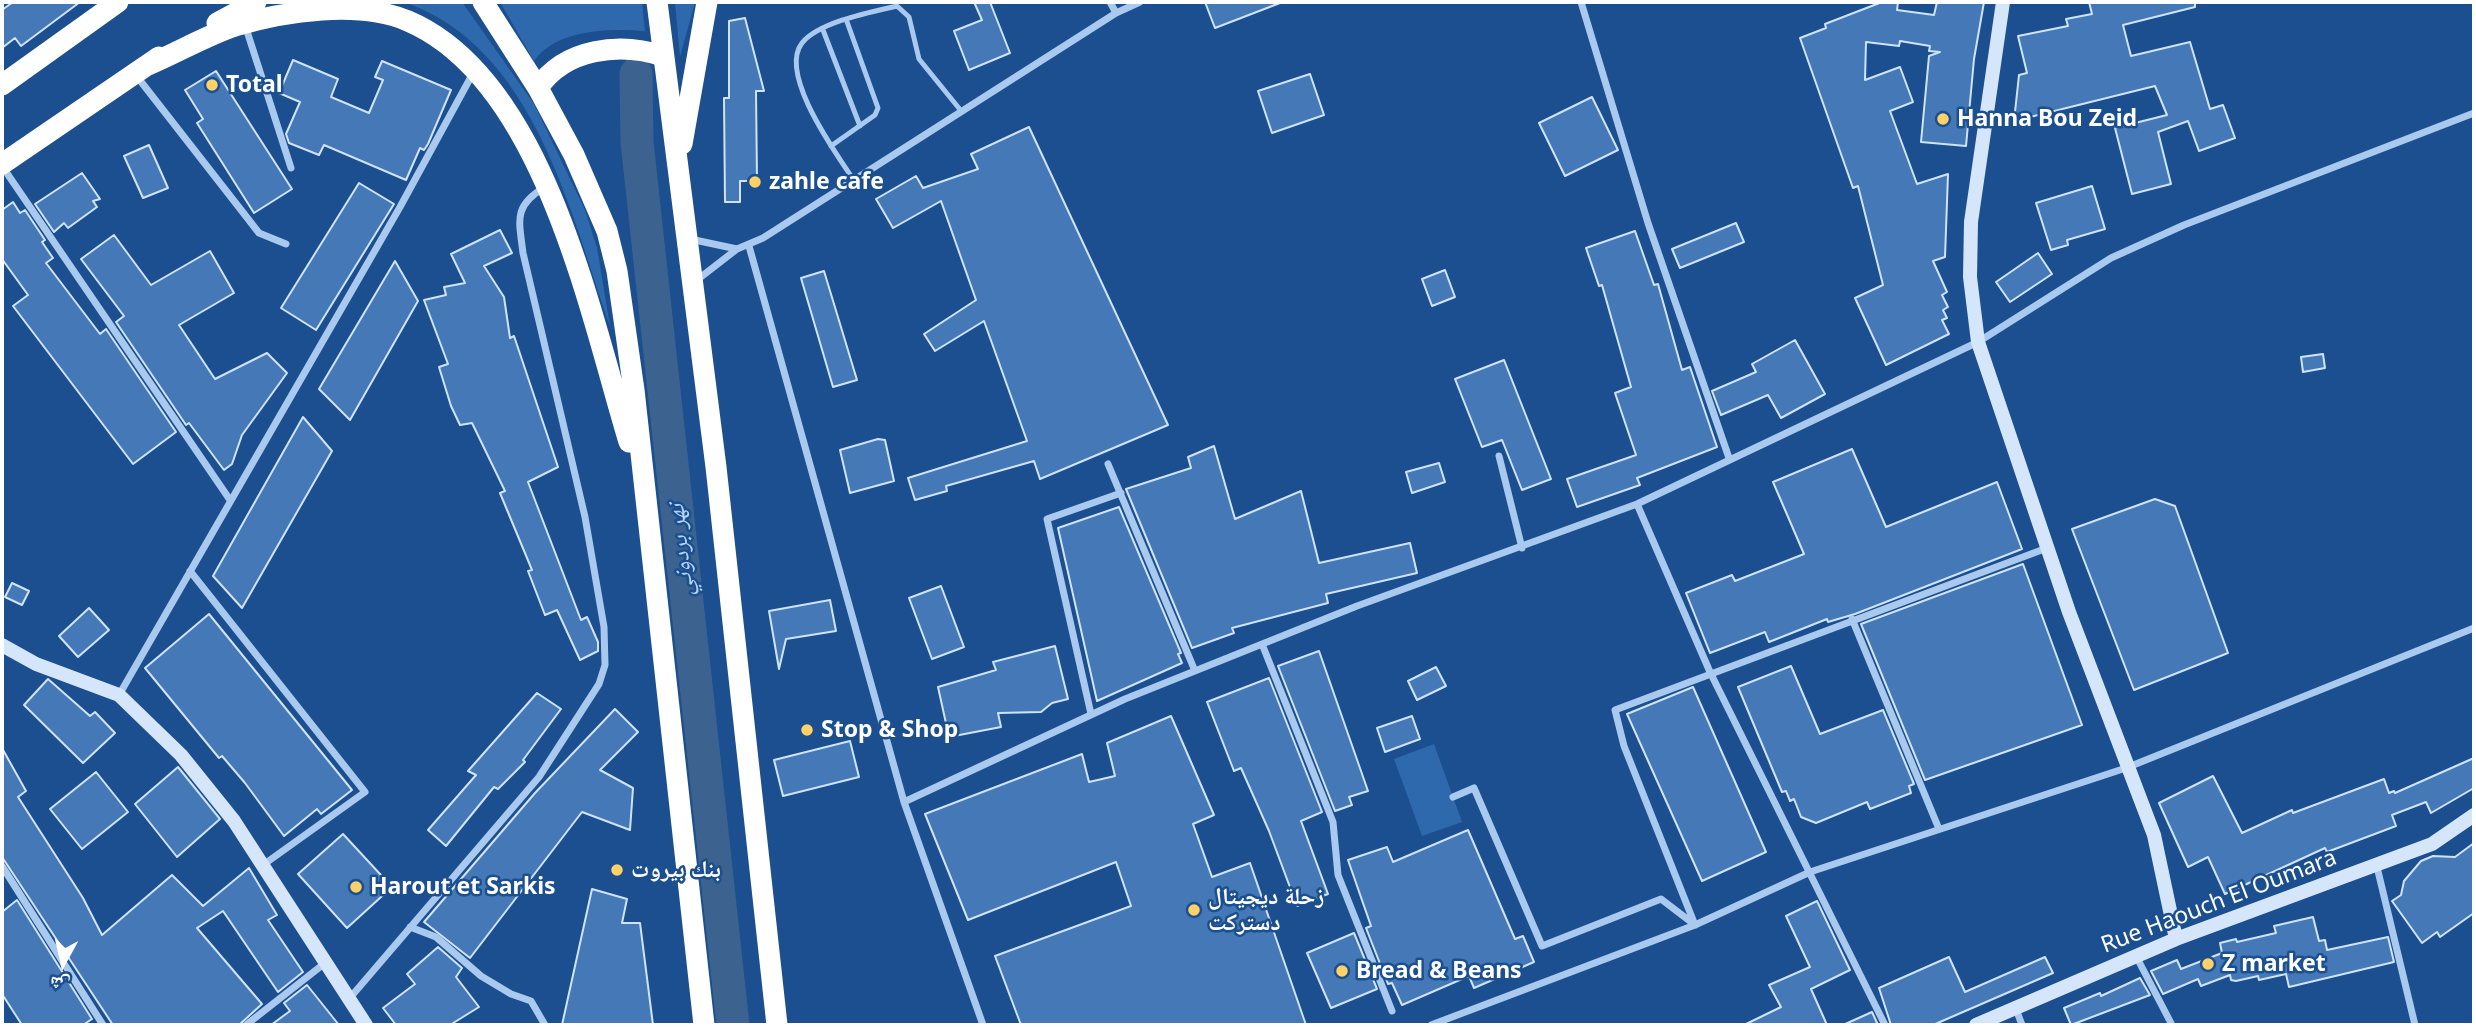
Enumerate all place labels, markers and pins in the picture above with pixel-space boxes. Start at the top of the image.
place label: Total [226,71,283,99]
marker: Total [204,77,220,93]
place label: Hanna Bou Zeid [1957,105,2137,133]
marker: Hanna Bou Zeid [1935,111,1951,127]
place label: zahle cafe [769,168,884,196]
marker: zahle cafe [747,174,763,190]
place label: Stop & Shop [821,716,958,744]
marker: Stop & Shop [799,722,815,738]
place label: بنك بيروت [631,856,721,884]
marker: بنك بيروت [609,862,625,878]
place label: Harout et Sarkis [370,873,556,901]
marker: Harout et Sarkis [348,879,364,895]
place label: زحلة ديجيتال دستركت [1208,883,1324,937]
marker: زحلة ديجيتال دستركت [1186,902,1202,918]
place label: Z market [2222,950,2326,978]
marker: Z market [2200,956,2216,972]
place label: Bread & Beans [1356,957,1522,985]
marker: Bread & Beans [1334,963,1350,979]

